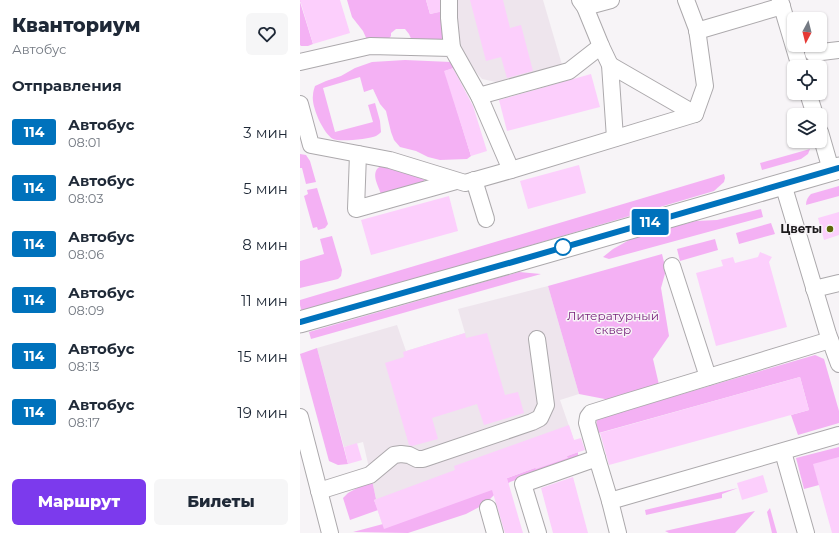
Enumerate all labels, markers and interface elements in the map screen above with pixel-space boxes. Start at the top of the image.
north arrow [787,12,827,52]
map controls [787,12,827,148]
button: heart [246,13,288,55]
text: Кванториум [12,14,140,37]
text: Автобус [12,41,66,57]
button: locate [787,60,827,100]
text: Отправления [12,76,122,95]
button: layers [787,108,827,148]
text: Автобус [68,115,135,134]
text: 114 [24,123,44,141]
text: 3 мин [243,123,288,142]
text: 08:01 [68,134,101,150]
text: Автобус [68,171,135,190]
text: 114 [24,179,44,197]
text: 5 мин [243,179,288,198]
text: 08:03 [68,190,103,206]
line badge: 114 [627,209,673,235]
text: 114 [640,213,660,231]
place label: Цветы [780,221,822,236]
marker: Цветы [825,224,835,234]
text: Автобус [68,227,135,246]
text: 114 [24,235,44,253]
text: 8 мин [242,235,288,254]
unlabelled marker [554,238,572,256]
text: 08:06 [68,246,104,262]
text: Автобус [68,283,135,302]
text: 114 [24,291,44,309]
text: 11 мин [241,291,288,310]
text: 08:09 [68,302,104,318]
park label: Литературный сквер [567,308,659,337]
text: Автобус [68,339,135,358]
text: 114 [24,347,44,365]
text: 15 мин [238,347,288,366]
text: 08:13 [68,358,100,374]
text: Автобус [68,395,135,414]
text: 114 [24,403,44,421]
text: 19 мин [237,403,288,422]
text: 08:17 [68,414,100,430]
button: Маршрут [12,479,146,525]
button: Билеты [154,479,288,525]

